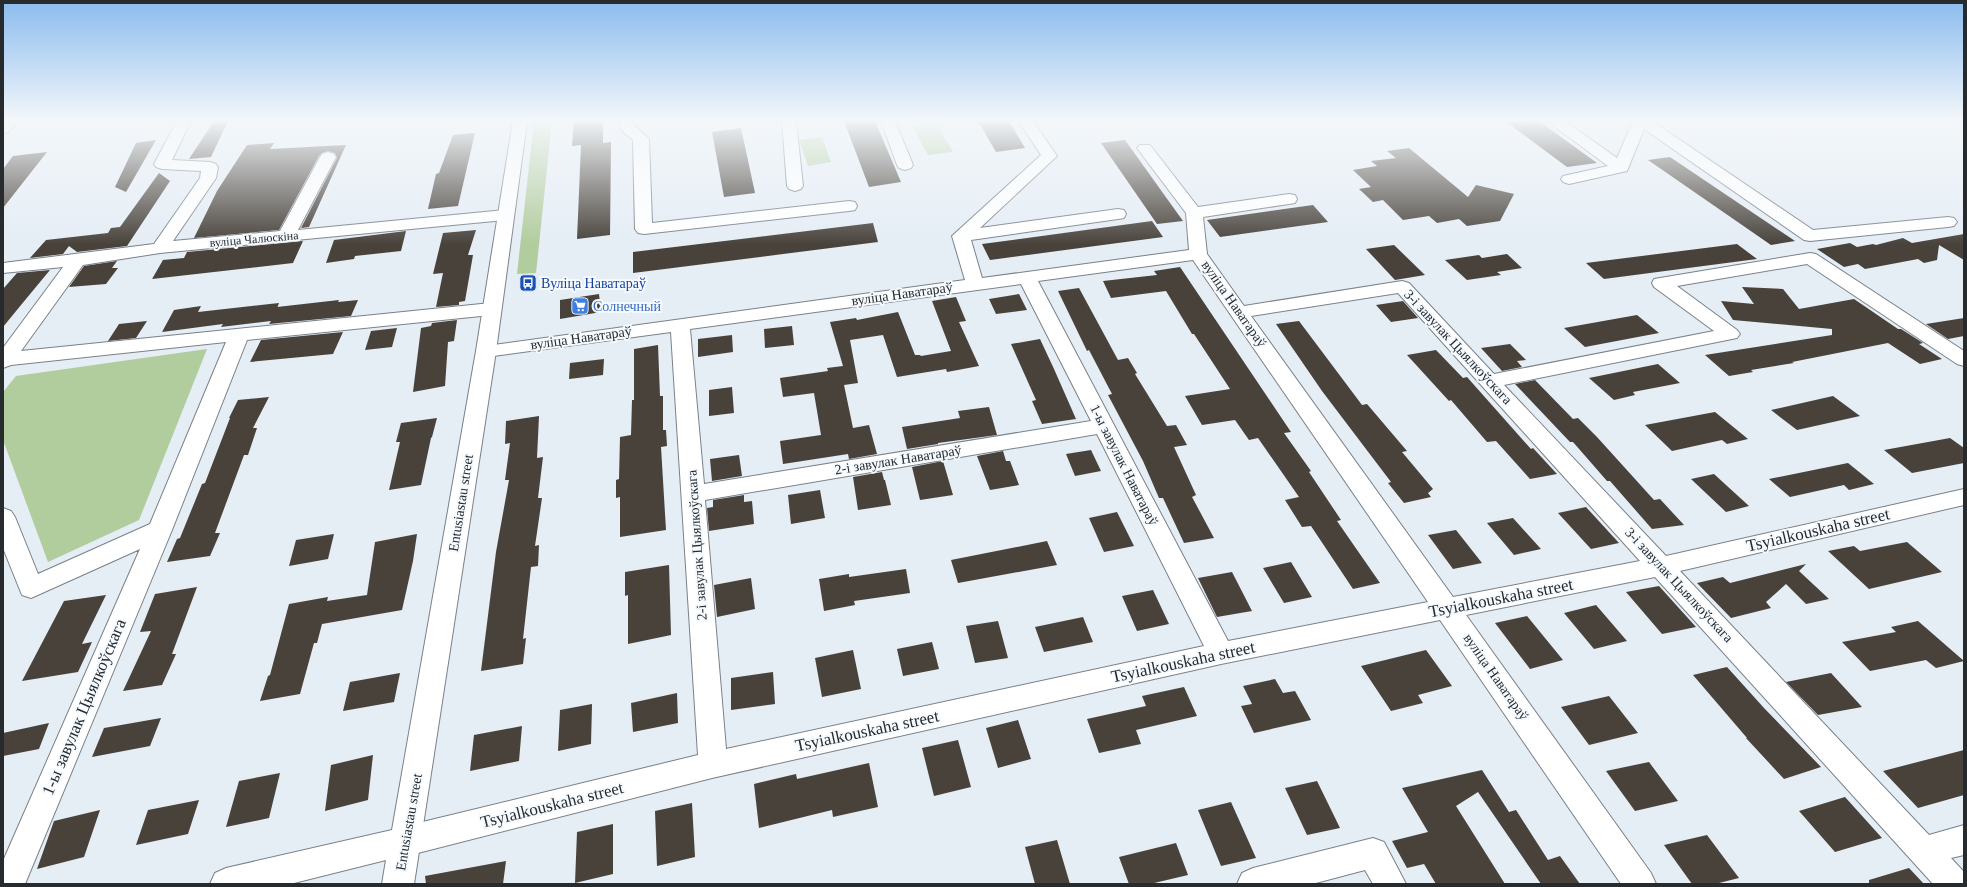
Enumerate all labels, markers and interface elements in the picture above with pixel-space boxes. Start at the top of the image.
street label: вуліца Чалюскіна [209,228,300,250]
street label: вуліца Наватараў [1199,258,1269,350]
bus stop icon: Вуліца Наватараў [518,273,538,293]
place label: Вуліца Наватараў [541,276,646,291]
street label: вуліца Наватараў [850,279,954,309]
street label: 3-і завулак Цыялкоўскага [1401,287,1515,408]
supermarket icon: Солнечный [570,296,590,316]
place label: Солнечный [593,299,661,314]
street label: вуліца Наватараў [529,323,633,353]
street label: 1-ы завулак Наватараў [1087,402,1161,528]
street label: 2-і завулак Наватараў [834,443,962,477]
street label: Entusiastau street [446,453,476,553]
street label: 2-і завулак Цыялкоўскага [684,468,710,621]
street label: Tsyialkouskaha street [1744,504,1892,556]
street label: 3-і завулак Цыялкоўскага [1622,525,1736,646]
street label: Tsyialkouskaha street [1427,575,1575,621]
street label: 1-ы завулак Цыялкоўскага [38,615,130,798]
street label: вуліца Наватараў [1461,631,1531,723]
street label: Tsyialkouskaha street [1109,637,1257,687]
street label: Tsyialkouskaha street [793,706,941,756]
street label: Entusiastau street [393,772,425,872]
street label: Tsyialkouskaha street [479,778,626,832]

